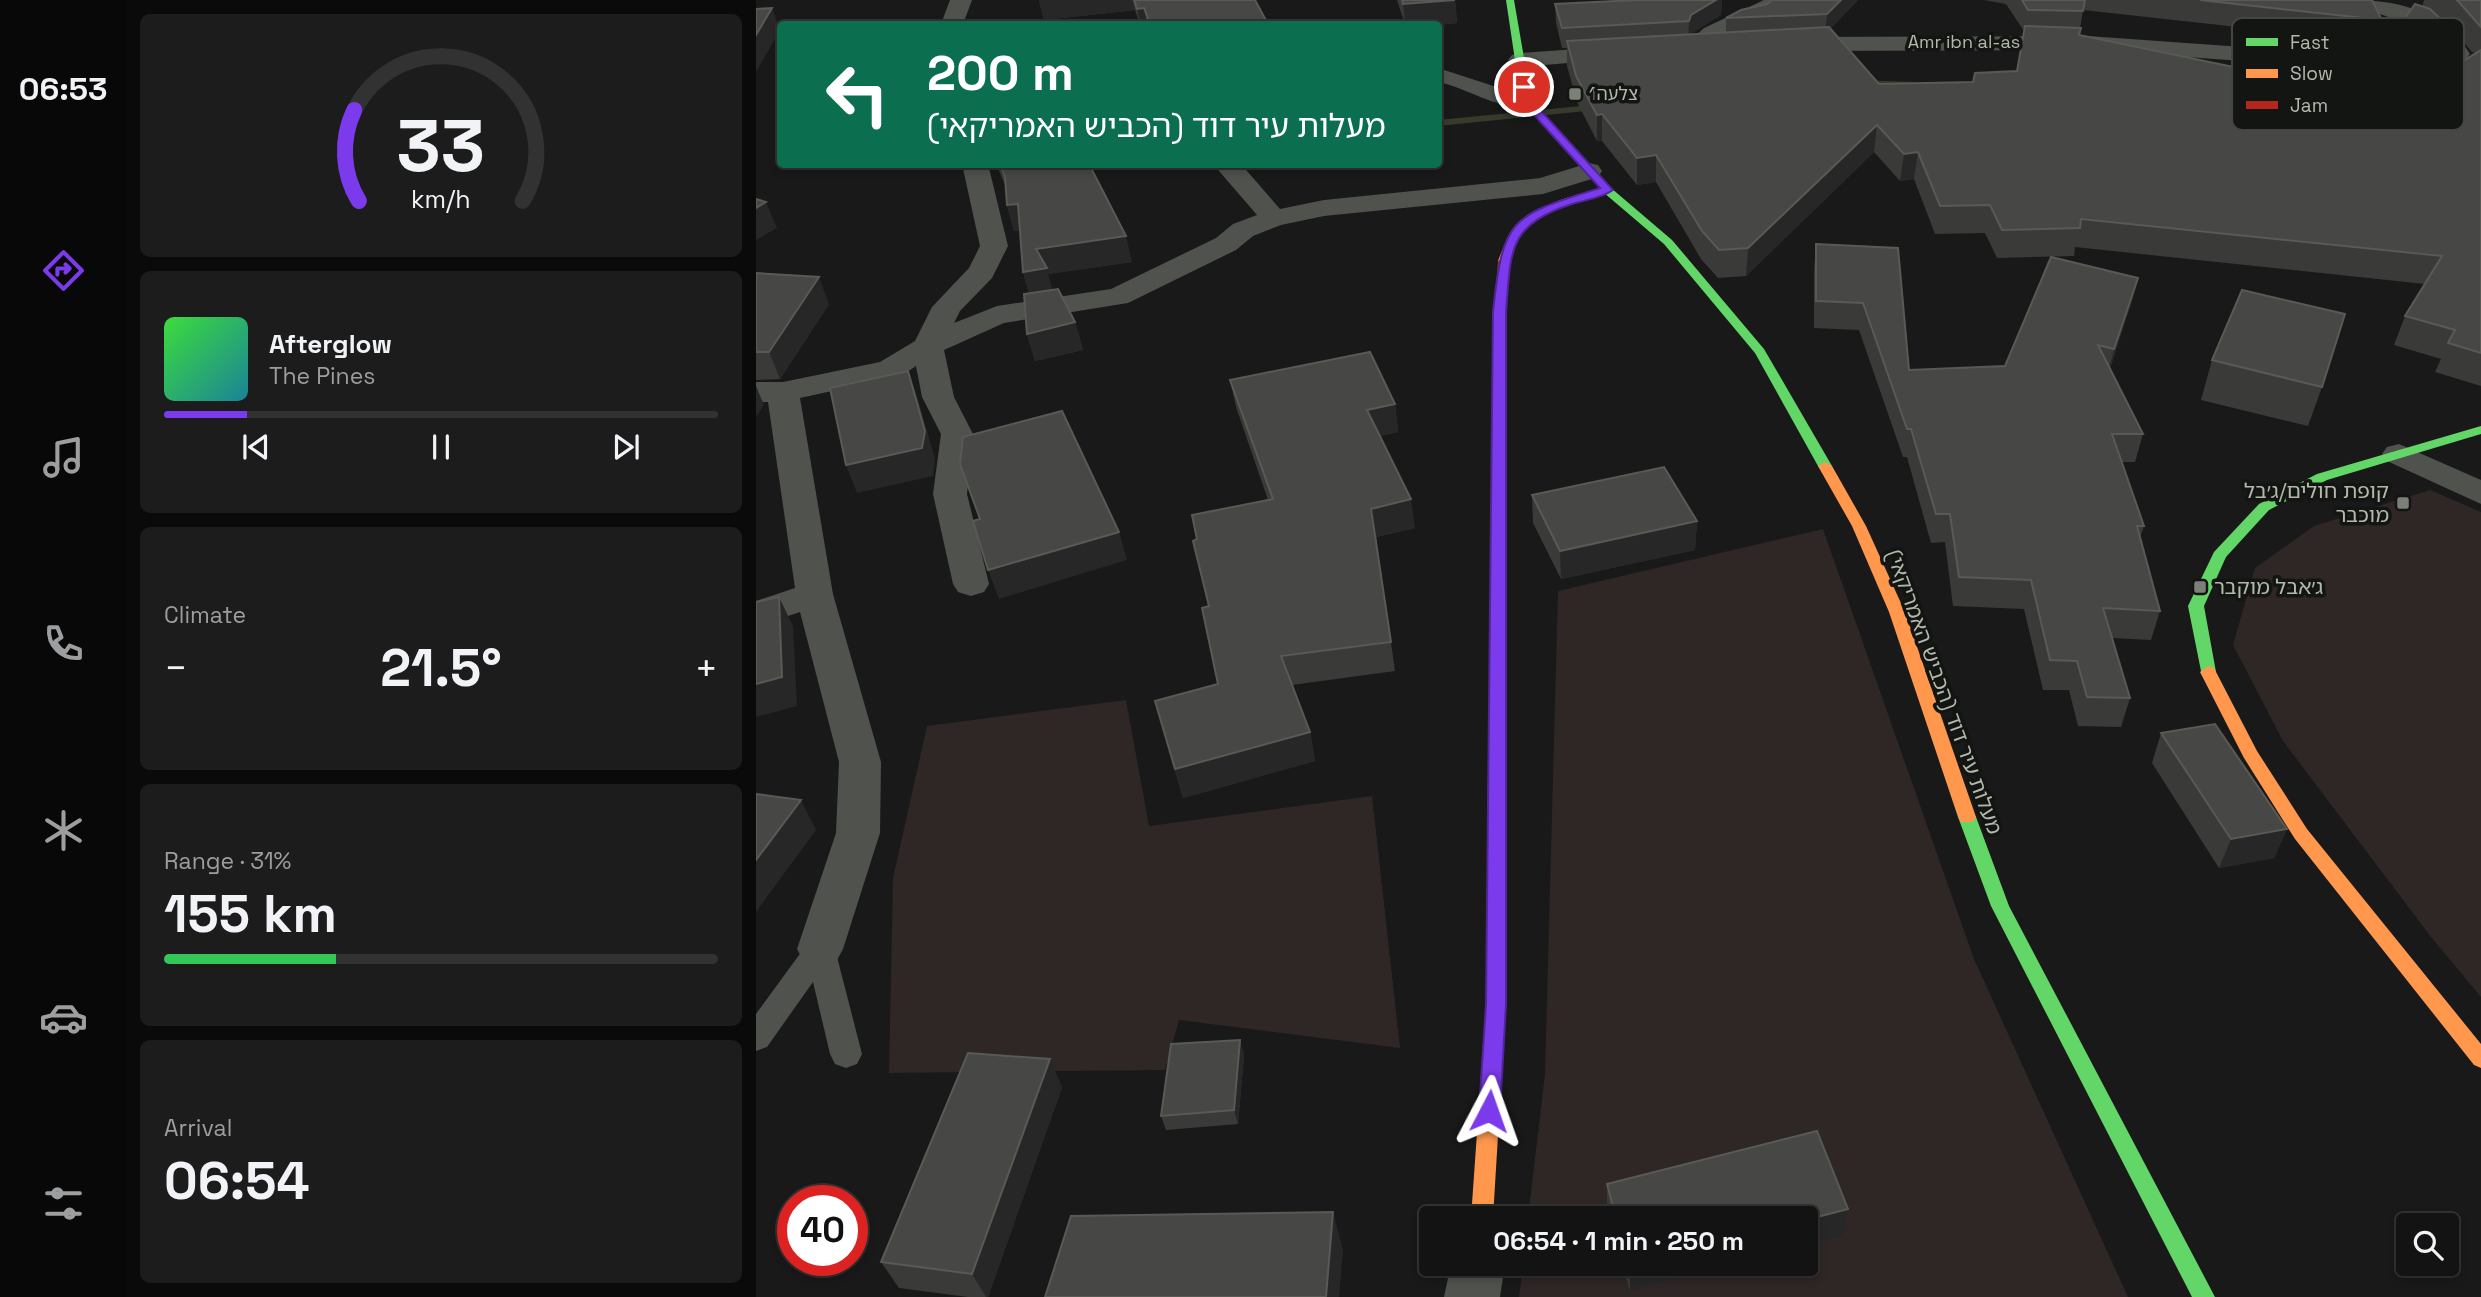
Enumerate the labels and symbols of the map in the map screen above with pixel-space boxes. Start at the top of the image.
legend [2232,18,2464,130]
street label: Amr ibn al-as [1908,30,2020,53]
text: Fast [2290,30,2330,55]
pin [1494,57,1554,117]
text: Slow [2290,61,2333,86]
place label: צלעה1 [1589,82,1638,105]
marker: צלעה1 [1567,86,1583,102]
text: Jam [2290,93,2328,118]
place label: קופת חולים/ג׳בל מוכבר [2244,477,2389,528]
marker: קופת חולים/ג׳בל מוכבר [2395,495,2411,511]
street label: מעלות עיר דוד (הכביש האמריקאי) [1880,546,2009,838]
place label: ג׳אבל מוקבר [2214,573,2323,600]
marker: ג׳אבל מוקבר [2192,579,2208,595]
position arrow [1452,1074,1526,1148]
speed limit sign: 40 [777,1185,868,1276]

